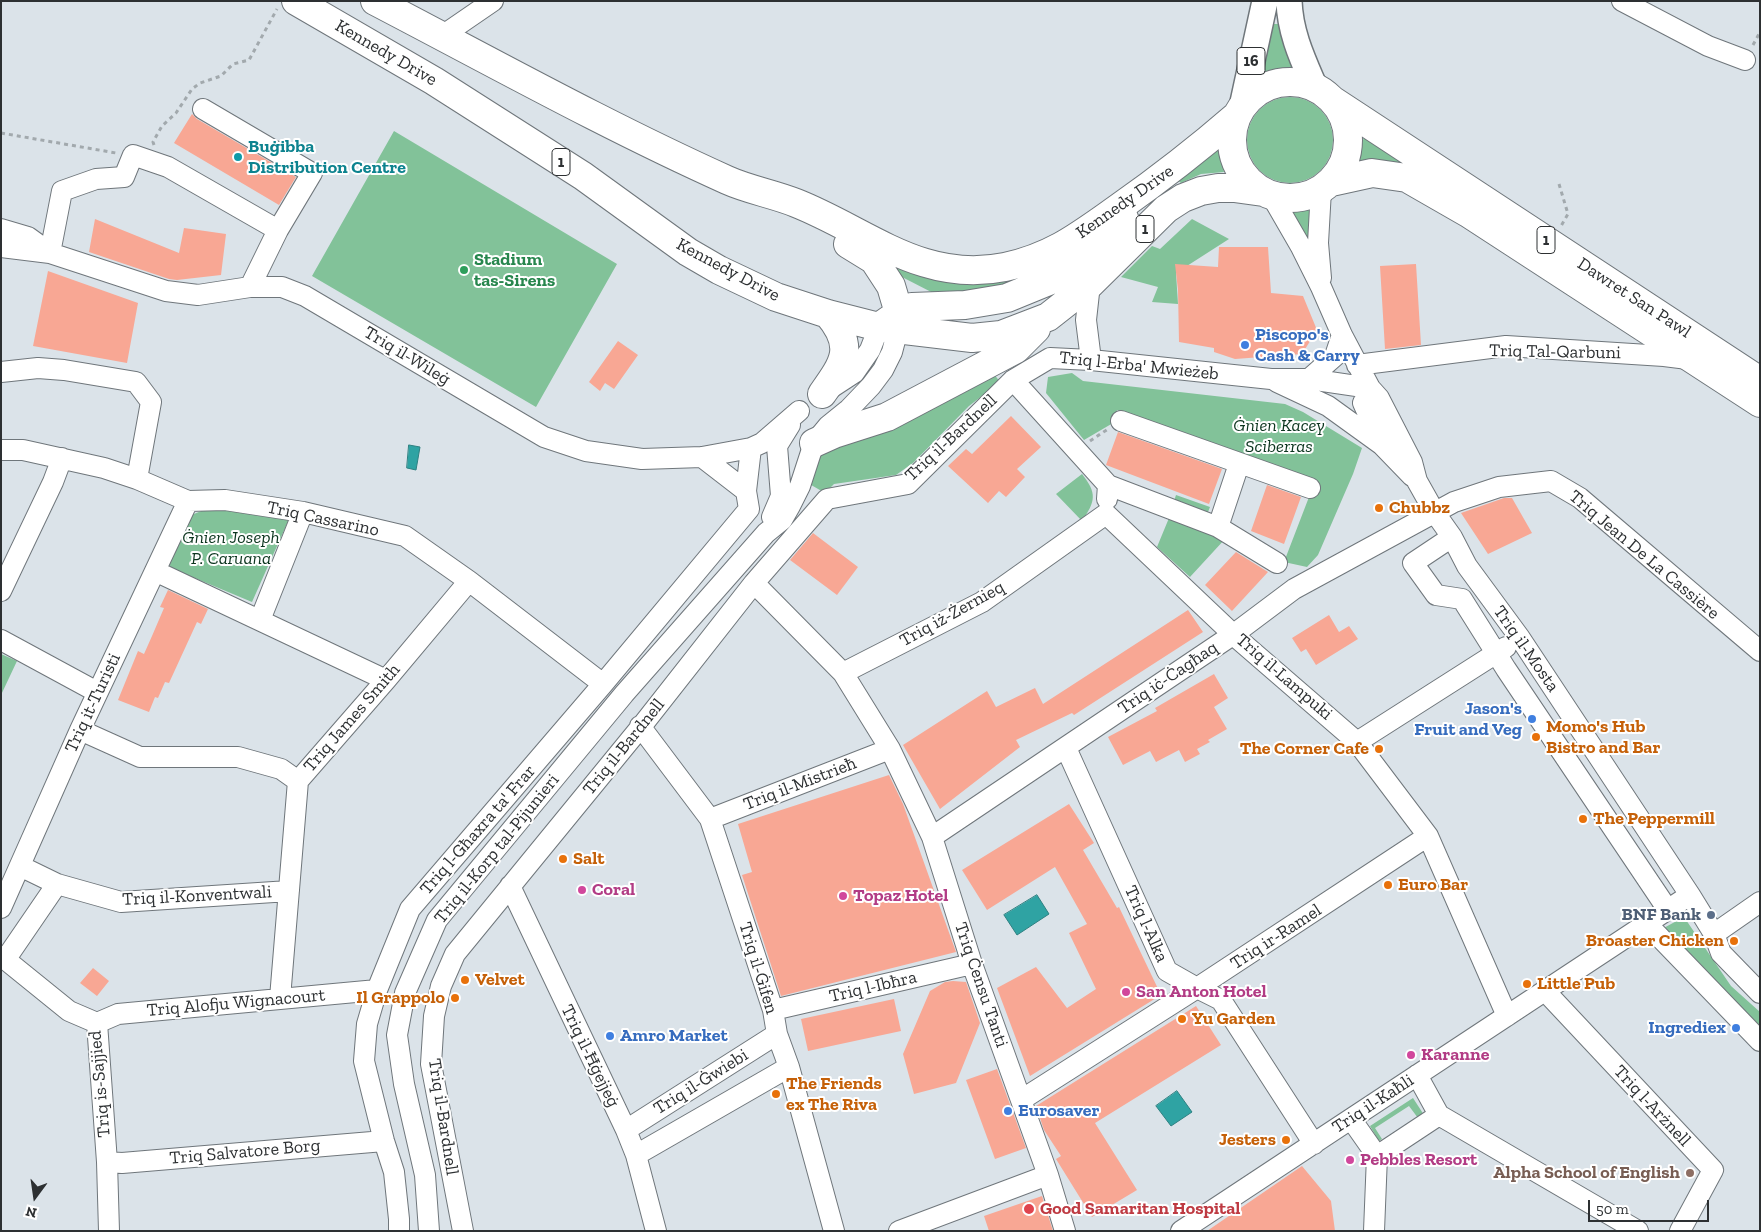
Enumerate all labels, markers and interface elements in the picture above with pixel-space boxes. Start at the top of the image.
street label: Kennedy Drive [331,15,441,91]
road number: 16 [1237,48,1265,74]
place label: Buġibba Distribution Centre [248,136,406,178]
road number: 1 [552,148,570,176]
marker: Buġibba Distribution Centre [232,151,244,163]
street label: Kennedy Drive [1072,160,1178,244]
road number: 1 [1136,215,1154,242]
road number: 1 [1537,226,1555,254]
street label: Kennedy Drive [673,234,783,306]
place label: Stadium tas-Sirens [474,249,555,292]
street label: Dawret San Pawl [1573,253,1695,343]
marker: Stadium tas-Sirens [458,264,470,276]
street label: Triq il-Wileġ [360,322,454,390]
place label: Piscopo's Cash & Carry [1255,324,1360,366]
marker: Piscopo's Cash & Carry [1239,339,1251,351]
street label: Triq Tal-Qarbuni [1489,340,1621,364]
street label: Triq l-Erba' Mwieżeb [1058,347,1220,385]
street label: Triq il-Bardnell [901,390,1001,486]
park label: Ġnien Kacey Sciberras [1233,415,1325,458]
street label: Triq Jean De La Cassière [1564,486,1724,624]
street label: Triq Cassarino [265,497,381,541]
place label: Chubbz [1389,497,1450,519]
marker: Chubbz [1373,502,1385,514]
park label: Ġnien Joseph P. Caruana [182,527,280,570]
street label: Triq iż-Żernieq [896,576,1008,652]
street label: Triq il-Mosta [1488,602,1564,696]
street label: Triq il-Lampuki [1231,629,1337,725]
street label: Triq iċ-Ċagħaq [1114,637,1222,719]
street label: Triq it-Turisti [61,650,125,756]
street label: Triq James Smith [299,659,405,777]
street label: Triq il-Bardnell [579,694,669,800]
place label: Jason's Fruit and Veg [1414,698,1522,741]
marker: Jason's Fruit and Veg [1526,713,1538,725]
place label: Momo's Hub Bistro and Bar [1546,716,1660,759]
marker: Momo's Hub Bistro and Bar [1530,731,1542,743]
place label: The Corner Cafe [1240,738,1369,760]
marker: The Corner Cafe [1373,743,1385,755]
street label: Triq il-Mistrieħ [740,753,860,815]
street label: Triq l-Għaxra ta' Frar [416,761,540,899]
street label: Triq il-Korp tal-Pijunieri [430,770,564,928]
place label: The Peppermill [1593,808,1715,830]
marker: The Peppermill [1577,813,1589,825]
place label: Salt [573,848,604,870]
marker: Salt [557,853,569,865]
place label: Euro Bar [1398,874,1468,896]
place label: Coral [592,879,635,901]
marker: Euro Bar [1382,879,1394,891]
street label: Triq il-Konventwali [122,881,272,911]
street label: Triq l-Alka [1119,882,1173,966]
marker: Coral [576,884,588,896]
place label: Topaz Hotel [853,885,948,907]
marker: Topaz Hotel [837,890,849,902]
street label: Triq ir-Ramel [1226,900,1326,974]
place label: BNF Bank [1622,904,1701,926]
marker: BNF Bank [1705,909,1717,921]
street label: Triq il-Ġifen [734,919,782,1017]
street label: Triq Ċensu Tanti [949,920,1013,1050]
place label: Broaster Chicken [1586,930,1724,952]
marker: Broaster Chicken [1728,935,1740,947]
street label: Triq l-Ibħra [827,966,919,1008]
place label: Velvet [475,969,525,991]
place label: Little Pub [1537,973,1615,995]
marker: Velvet [459,974,471,986]
marker: Little Pub [1521,978,1533,990]
place label: San Anton Hotel [1136,981,1267,1003]
street label: Triq Alofju Wignacourt [146,984,326,1022]
marker: San Anton Hotel [1120,986,1132,998]
place label: Il Grappolo [356,987,445,1009]
marker: Il Grappolo [449,992,461,1004]
street label: Triq il-Ħġejjeġ [556,1001,624,1111]
place label: Yu Garden [1192,1008,1276,1030]
marker: Yu Garden [1176,1013,1188,1025]
place label: Ingrediex [1648,1017,1726,1039]
marker: Ingrediex [1730,1022,1742,1034]
place label: Amro Market [620,1025,728,1047]
street label: Triq is-Sajjied [85,1030,115,1138]
marker: Amro Market [604,1030,616,1042]
street label: Triq il-Ġwiebi [650,1044,752,1120]
place label: Karanne [1421,1044,1489,1066]
marker: Karanne [1405,1049,1417,1061]
street label: Triq il-Bardnell [423,1057,463,1177]
street label: Triq l-Arżnell [1609,1061,1695,1151]
street label: Triq il-Kaħli [1328,1070,1418,1138]
place label: The Friends ex The Riva [786,1073,882,1116]
marker: The Friends ex The Riva [770,1088,782,1100]
place label: Eurosaver [1018,1100,1099,1122]
marker: Eurosaver [1002,1105,1014,1117]
place label: Jesters [1219,1129,1276,1151]
marker: Jesters [1280,1134,1292,1146]
street label: Triq Salvatore Borg [169,1135,321,1169]
place label: Pebbles Resort [1360,1149,1477,1171]
marker: Pebbles Resort [1344,1154,1356,1166]
place label: Alpha School of English [1493,1162,1680,1184]
marker: Alpha School of English [1684,1167,1696,1179]
north arrow [10,1172,60,1222]
scale bar [1591,1190,1712,1222]
place label: Good Samaritan Hospital [1040,1198,1240,1220]
text: 50 m [1596,1200,1629,1218]
marker: Good Samaritan Hospital [1022,1202,1036,1216]
text: N [24,1203,38,1222]

